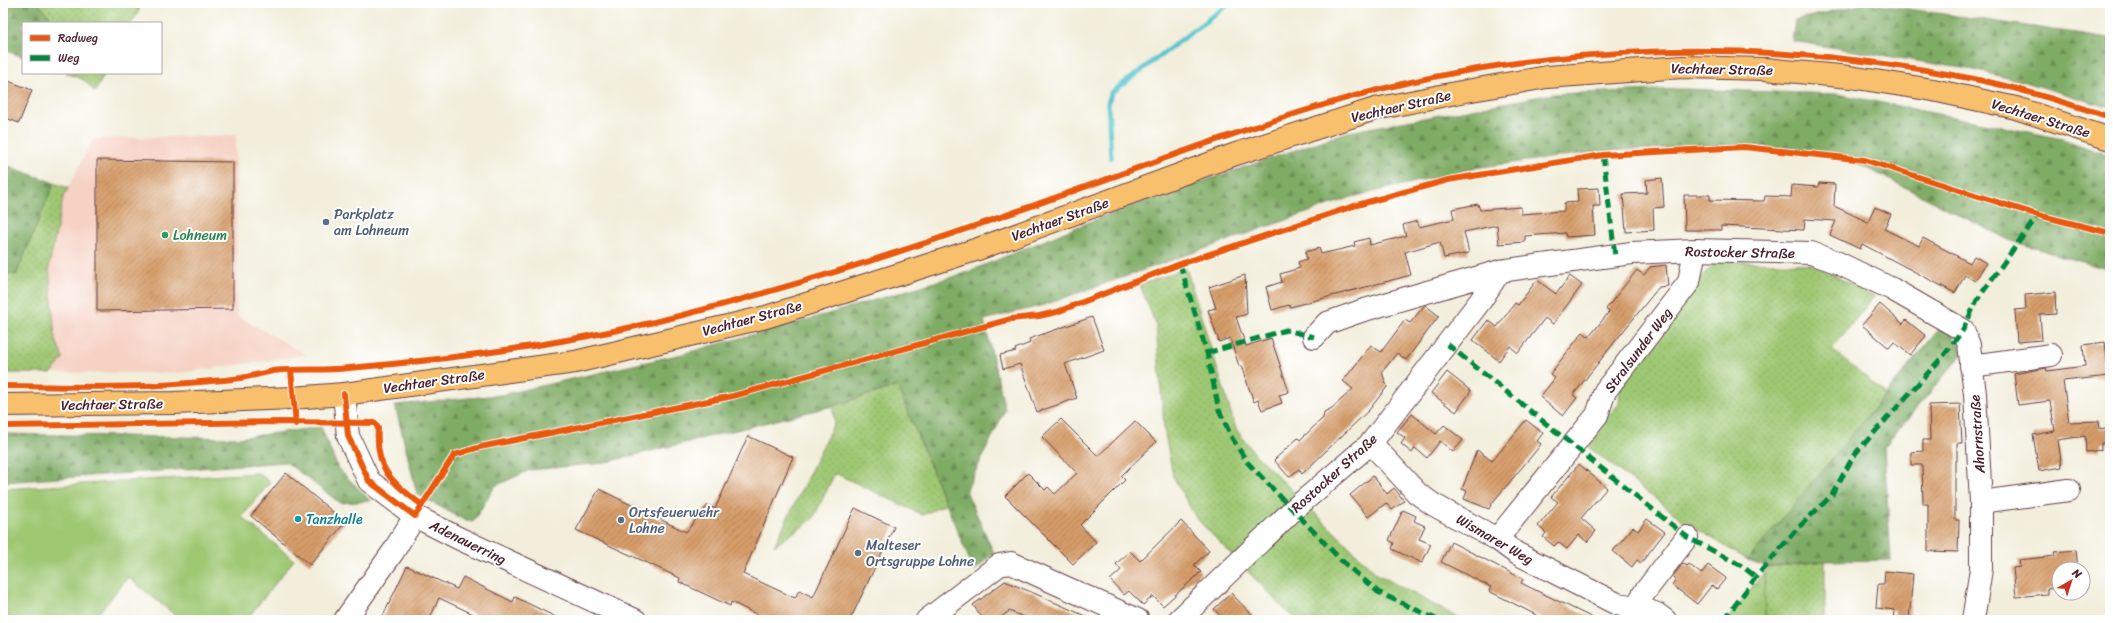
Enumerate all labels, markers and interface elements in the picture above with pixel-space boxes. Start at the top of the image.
legend [22,22,162,74]
text: Radweg [58,27,98,49]
text: Weg [58,47,79,69]
street label: Vechtaer Straße [1671,56,1773,83]
street label: Vechtaer Straße [1349,83,1454,130]
street label: Vechtaer Straße [1988,92,2093,145]
street label: Vechtaer Straße [1008,190,1112,249]
place label: Parkplatz am Lohneum [334,202,409,243]
marker: Parkplatz am Lohneum [321,217,331,227]
place label: Lohneum [173,223,227,248]
marker: Lohneum [160,230,170,240]
street label: Rostocker Straße [1685,239,1795,266]
street label: Vechtaer Straße [700,293,805,344]
street label: Stralsunder Weg [1598,302,1679,398]
street label: Vechtaer Straße [382,362,486,401]
street label: Vechtaer Straße [61,391,163,418]
street label: Ahornstraße [1962,394,1993,475]
street label: Rostocker Straße [1285,427,1384,519]
place label: Ortsfeuerwehr Lohne [629,500,720,541]
place label: Tanzhalle [306,507,363,532]
street label: Wismarer Weg [1451,507,1538,572]
street label: Adenauerring [424,513,511,572]
marker: Tanzhalle [293,514,303,524]
marker: Ortsfeuerwehr Lohne [616,515,626,525]
place label: Malteser Ortsgruppe Lohne [866,533,974,574]
marker: Malteser Ortsgruppe Lohne [853,548,863,558]
north arrow [2051,561,2091,601]
text: N [2067,563,2086,584]

